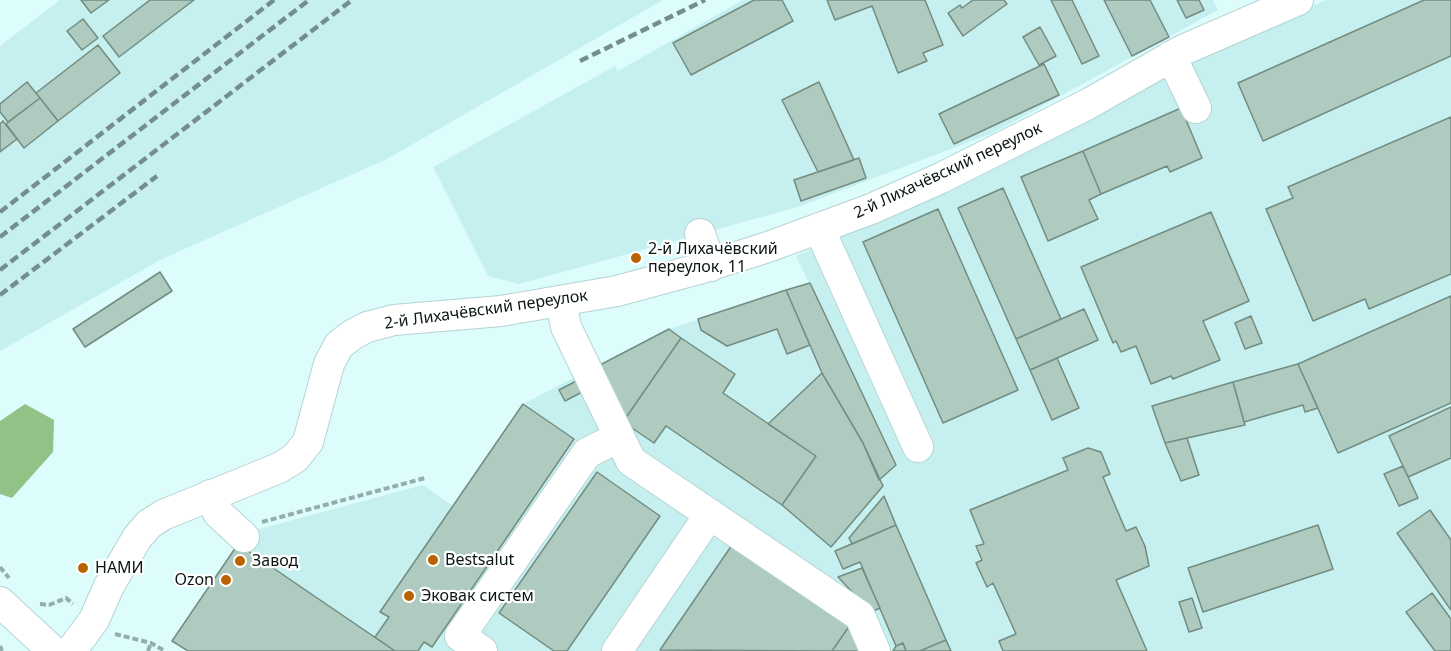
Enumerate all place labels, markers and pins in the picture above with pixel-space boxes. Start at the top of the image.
place label: 2-й Лихачёвский переулок, 11 [648,239,778,277]
marker: 2-й Лихачёвский переулок, 11 [629,251,643,265]
place label: Bestsalut [445,550,514,570]
place label: Завод [252,551,298,571]
marker: Bestsalut [426,553,440,567]
marker: Завод [233,554,247,568]
place label: НАМИ [95,558,144,578]
marker: НАМИ [76,561,90,575]
place label: Ozon [174,570,214,590]
marker: Ozon [219,573,233,587]
place label: Эковак систем [421,586,534,606]
marker: Эковак систем [402,589,416,603]

